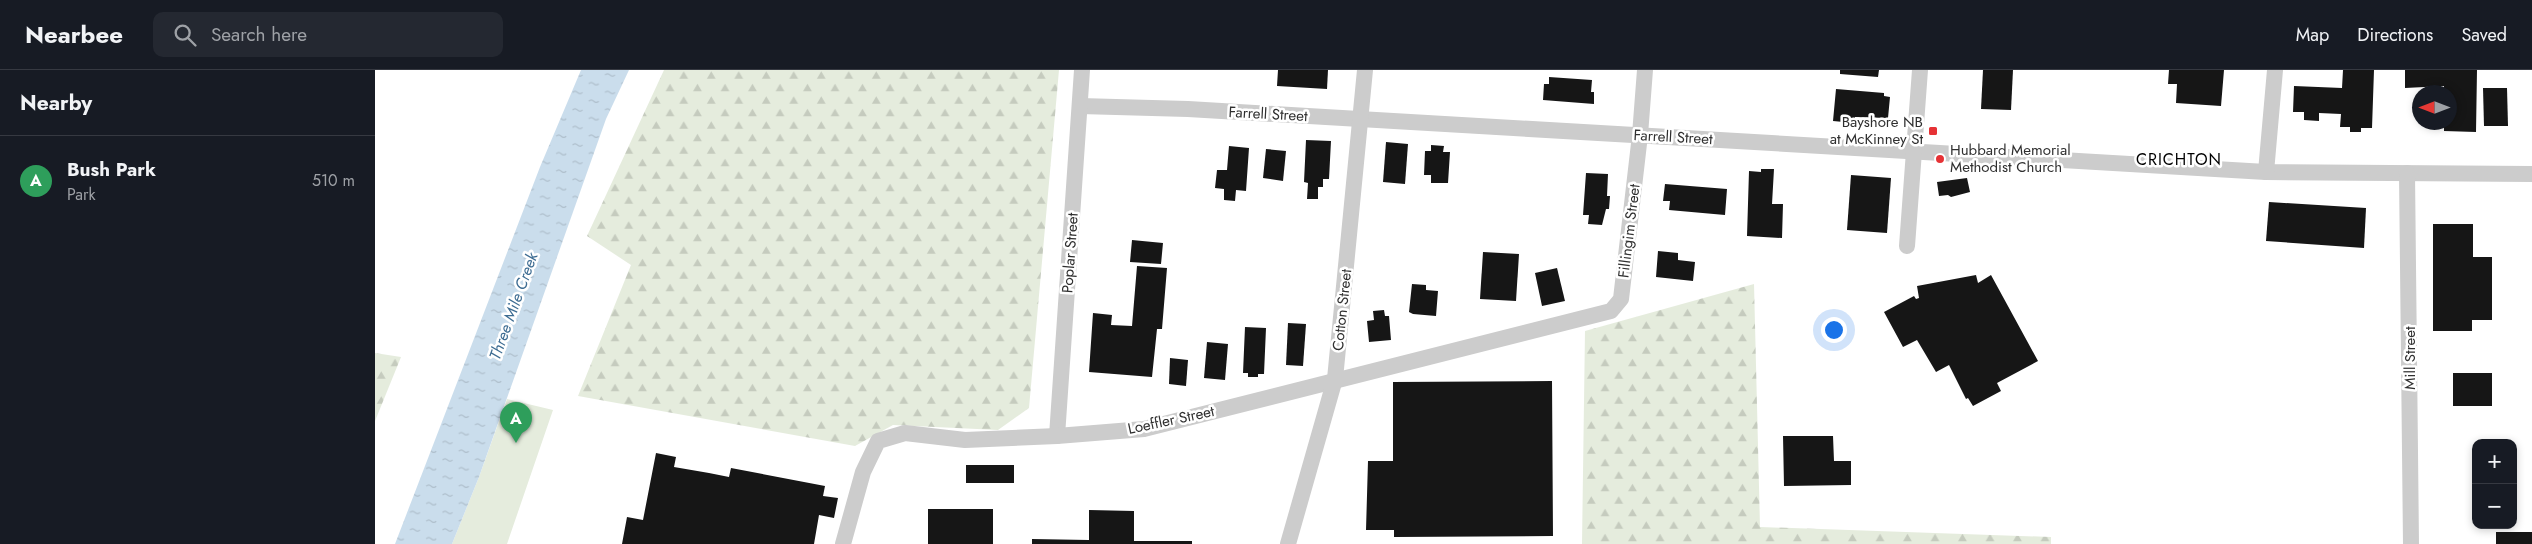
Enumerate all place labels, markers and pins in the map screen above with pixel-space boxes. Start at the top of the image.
place label: Bayshore NB at McKinney St [1830,111,1923,150]
marker: Bayshore NB at McKinney St [1927,125,1939,137]
place label: Hubbard Memorial Methodist Church [1950,139,2071,178]
marker: Hubbard Memorial Methodist Church [1934,153,1946,165]
pin: A [500,402,532,443]

